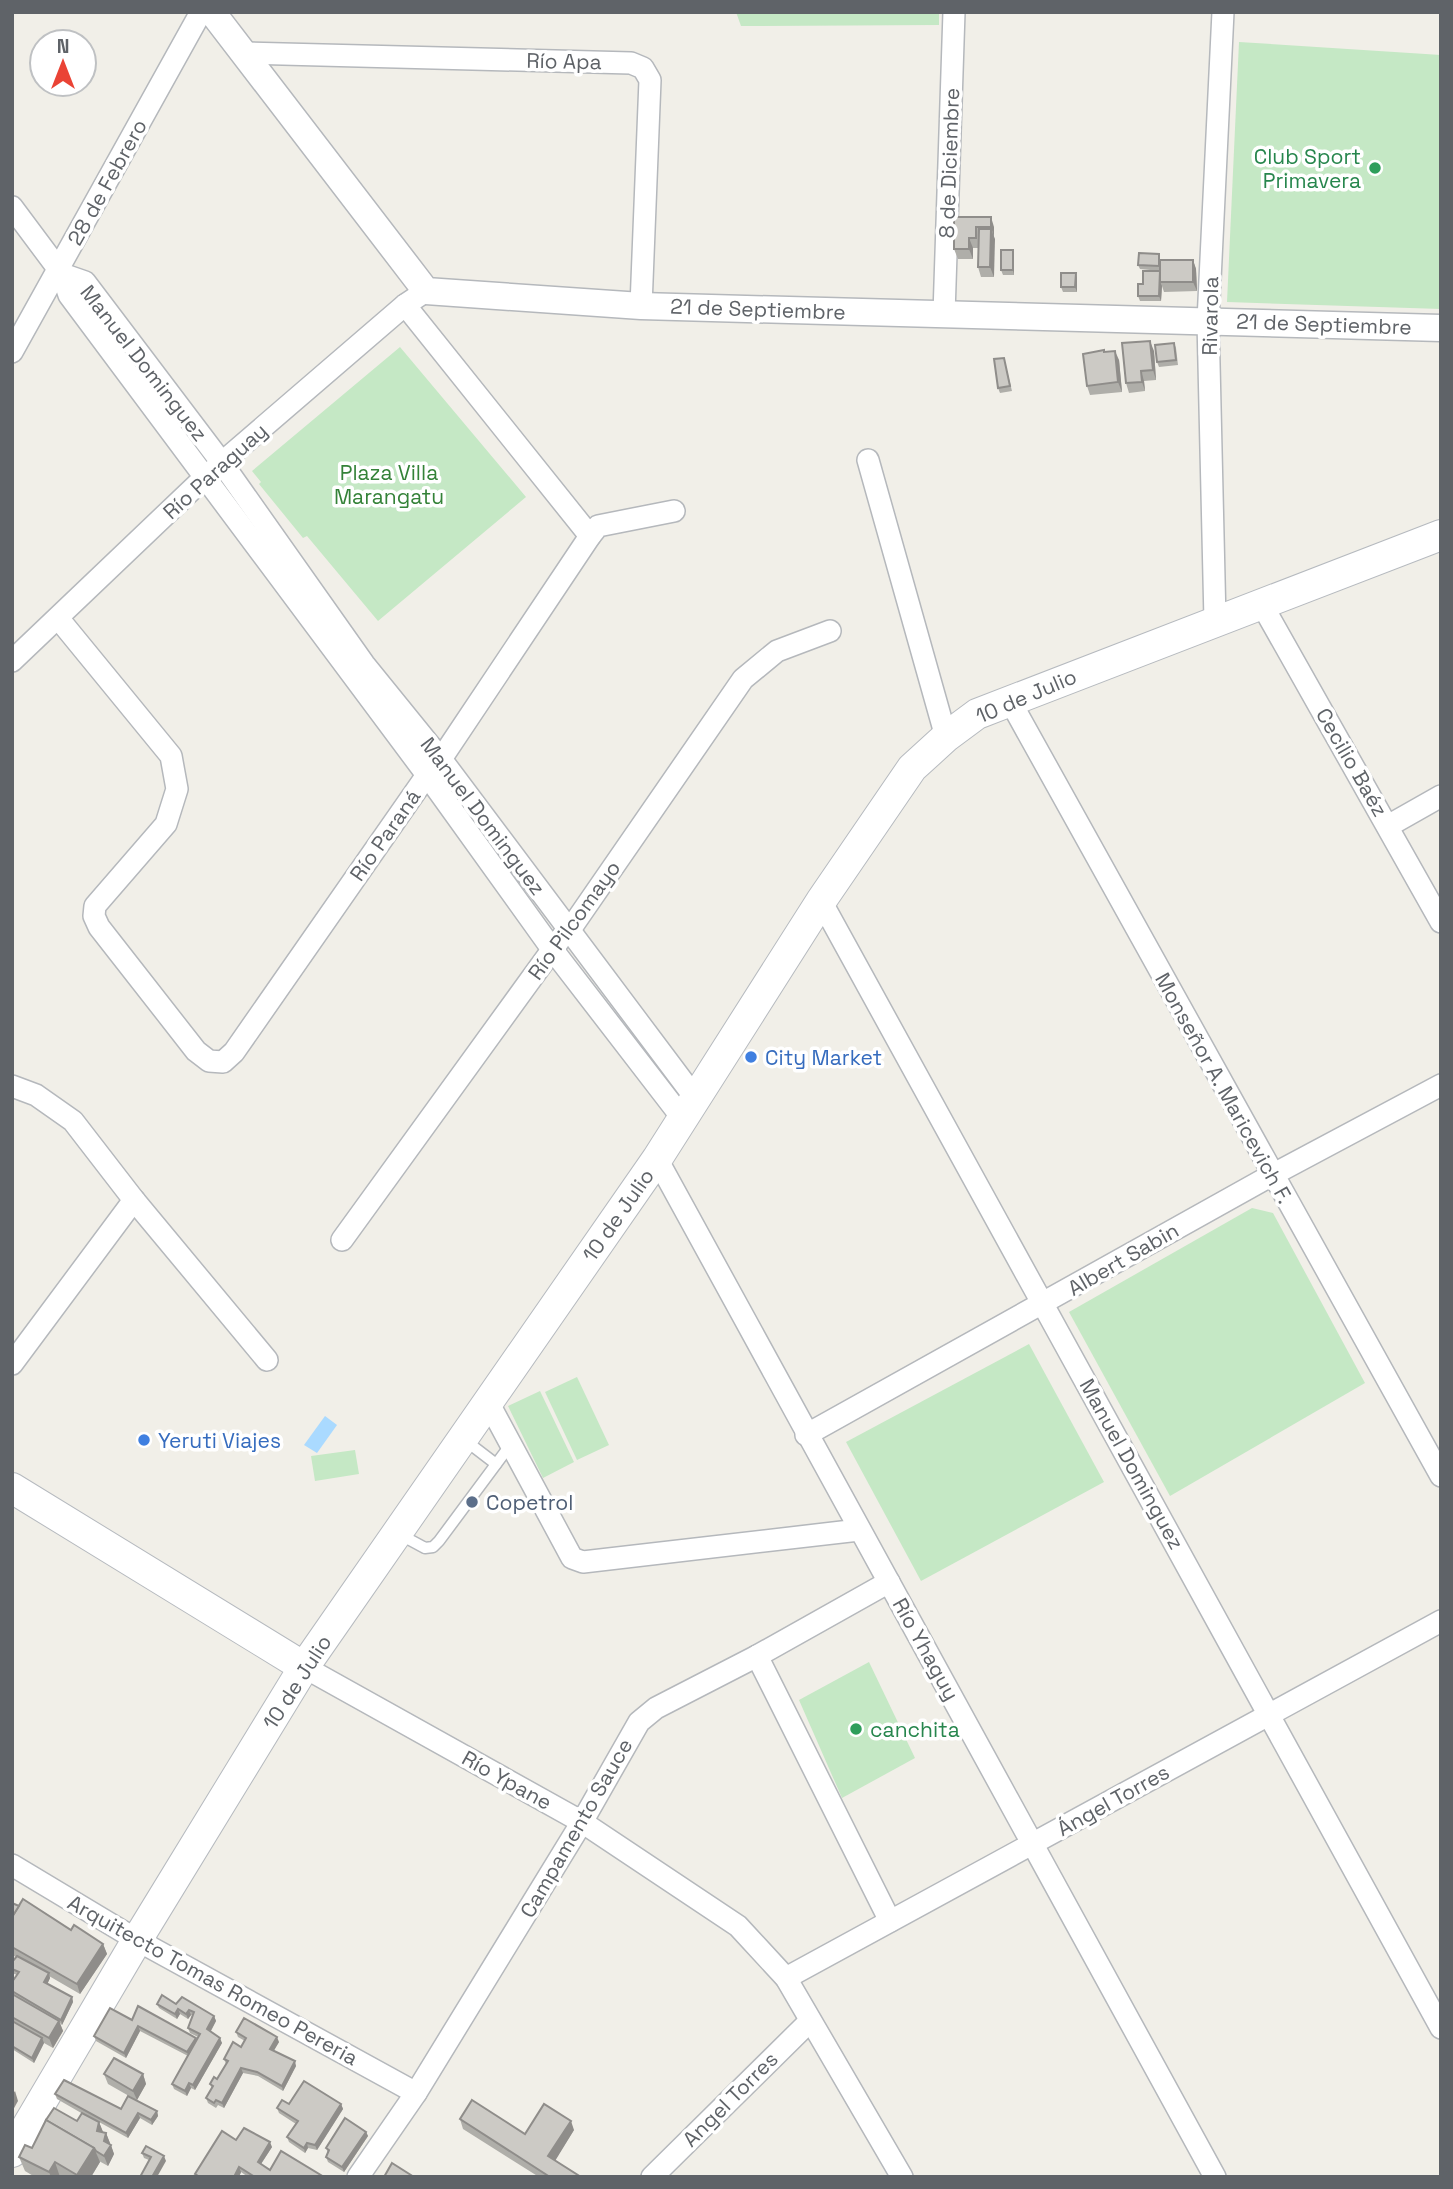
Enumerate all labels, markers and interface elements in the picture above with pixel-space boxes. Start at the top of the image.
north arrow [28,28,98,98]
text: N [57,34,69,59]
street label: Río Apa [526,47,602,75]
street label: 8 de Diciembre [933,87,965,239]
street label: 28 de Febrero [61,114,153,250]
place label: Club Sport Primavera [1254,143,1361,194]
marker: Club Sport Primavera [1367,160,1383,176]
street label: Rivarola [1196,276,1224,356]
street label: Manuel Dominguez [75,279,213,447]
street label: 21 de Septiembre [670,292,846,326]
street label: 21 de Septiembre [1236,307,1412,341]
street label: Río Paraguay [157,417,273,525]
park label: Plaza Villa Marangatu [334,459,444,510]
street label: 10 de Julio [971,663,1081,729]
street label: Cecilio Baéz [1310,703,1394,821]
street label: Manuel Dominguez [415,732,551,900]
street label: Río Paraná [344,784,426,886]
street label: Río Pilcomayo [522,855,626,985]
street label: Monseñor A. Maricevich F. [1149,968,1299,1208]
place label: City Market [765,1044,882,1071]
marker: City Market [743,1049,759,1065]
street label: 10 de Julio [576,1163,660,1267]
street label: Albert Sabin [1063,1216,1183,1302]
street label: Manuel Dominguez [1074,1374,1190,1554]
place label: Yeruti Viajes [158,1427,281,1454]
marker: Yeruti Viajes [136,1432,152,1448]
place label: Copetrol [486,1489,573,1516]
marker: Copetrol [464,1494,480,1510]
street label: Río Yhaguy [887,1593,965,1705]
street label: 10 de Julio [257,1630,337,1734]
place label: canchita [870,1716,960,1743]
marker: canchita [848,1721,864,1737]
street label: Campamento Sauce [514,1734,638,1922]
street label: Río Ypane [457,1744,557,1816]
street label: Ángel Torres [1052,1758,1174,1842]
street label: Arquitecto Tomas Romeo Pereria [63,1889,363,2071]
street label: Angel Torres [677,2046,783,2152]

